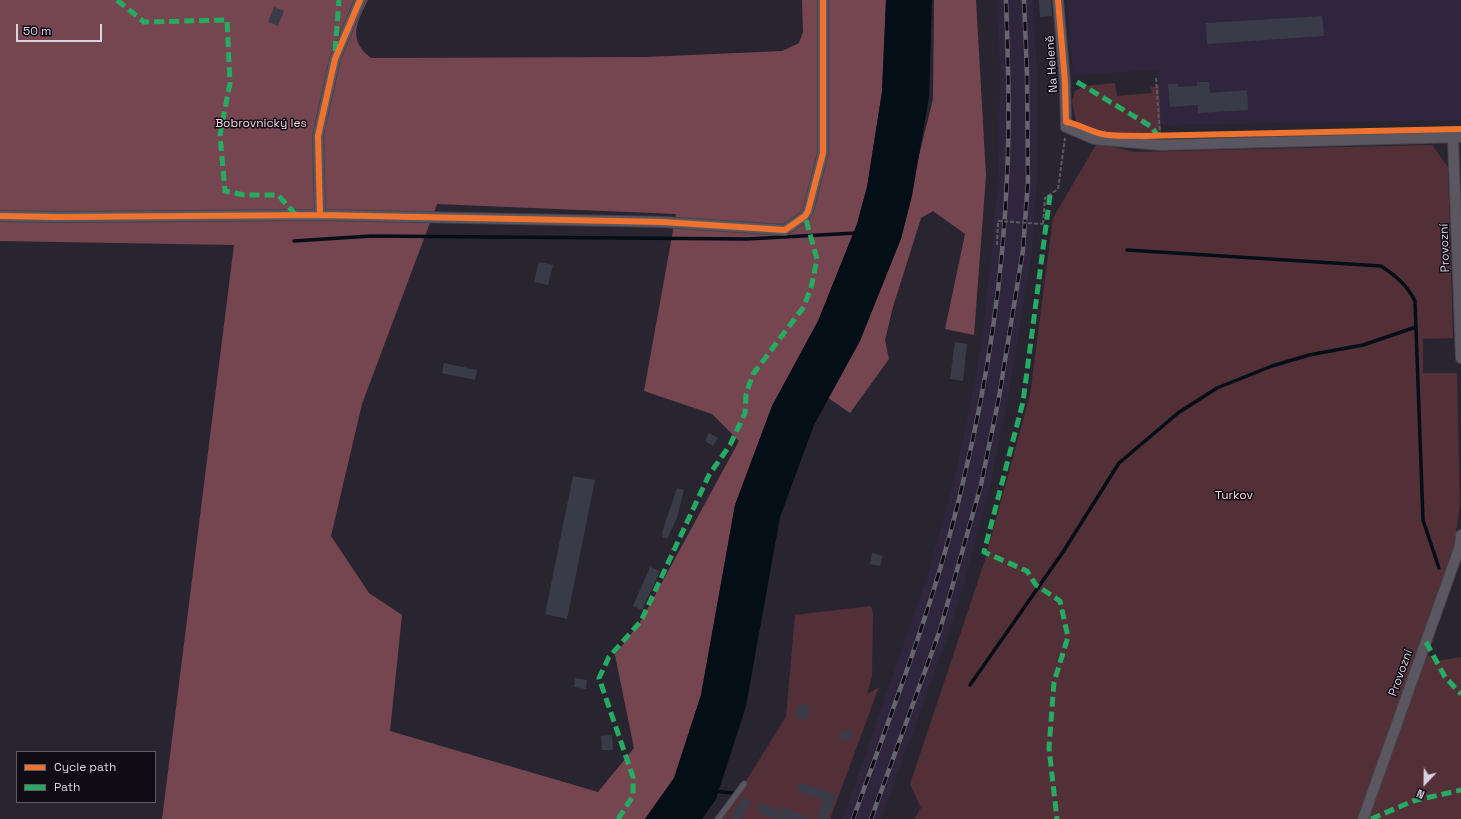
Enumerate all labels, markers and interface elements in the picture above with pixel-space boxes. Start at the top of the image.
scale bar [18,16,104,42]
text: 50 m [23,23,51,39]
street label: Na Heleně [1043,35,1061,93]
park label: Bobrovnický les [215,117,307,131]
street label: Provozní [1437,223,1453,273]
park label: Turkov [1215,489,1253,503]
street label: Provozní [1386,648,1416,698]
legend [16,751,156,803]
text: Cycle path [54,759,116,775]
north arrow [1405,763,1445,803]
text: Path [54,779,80,795]
text: N [1414,786,1427,802]

